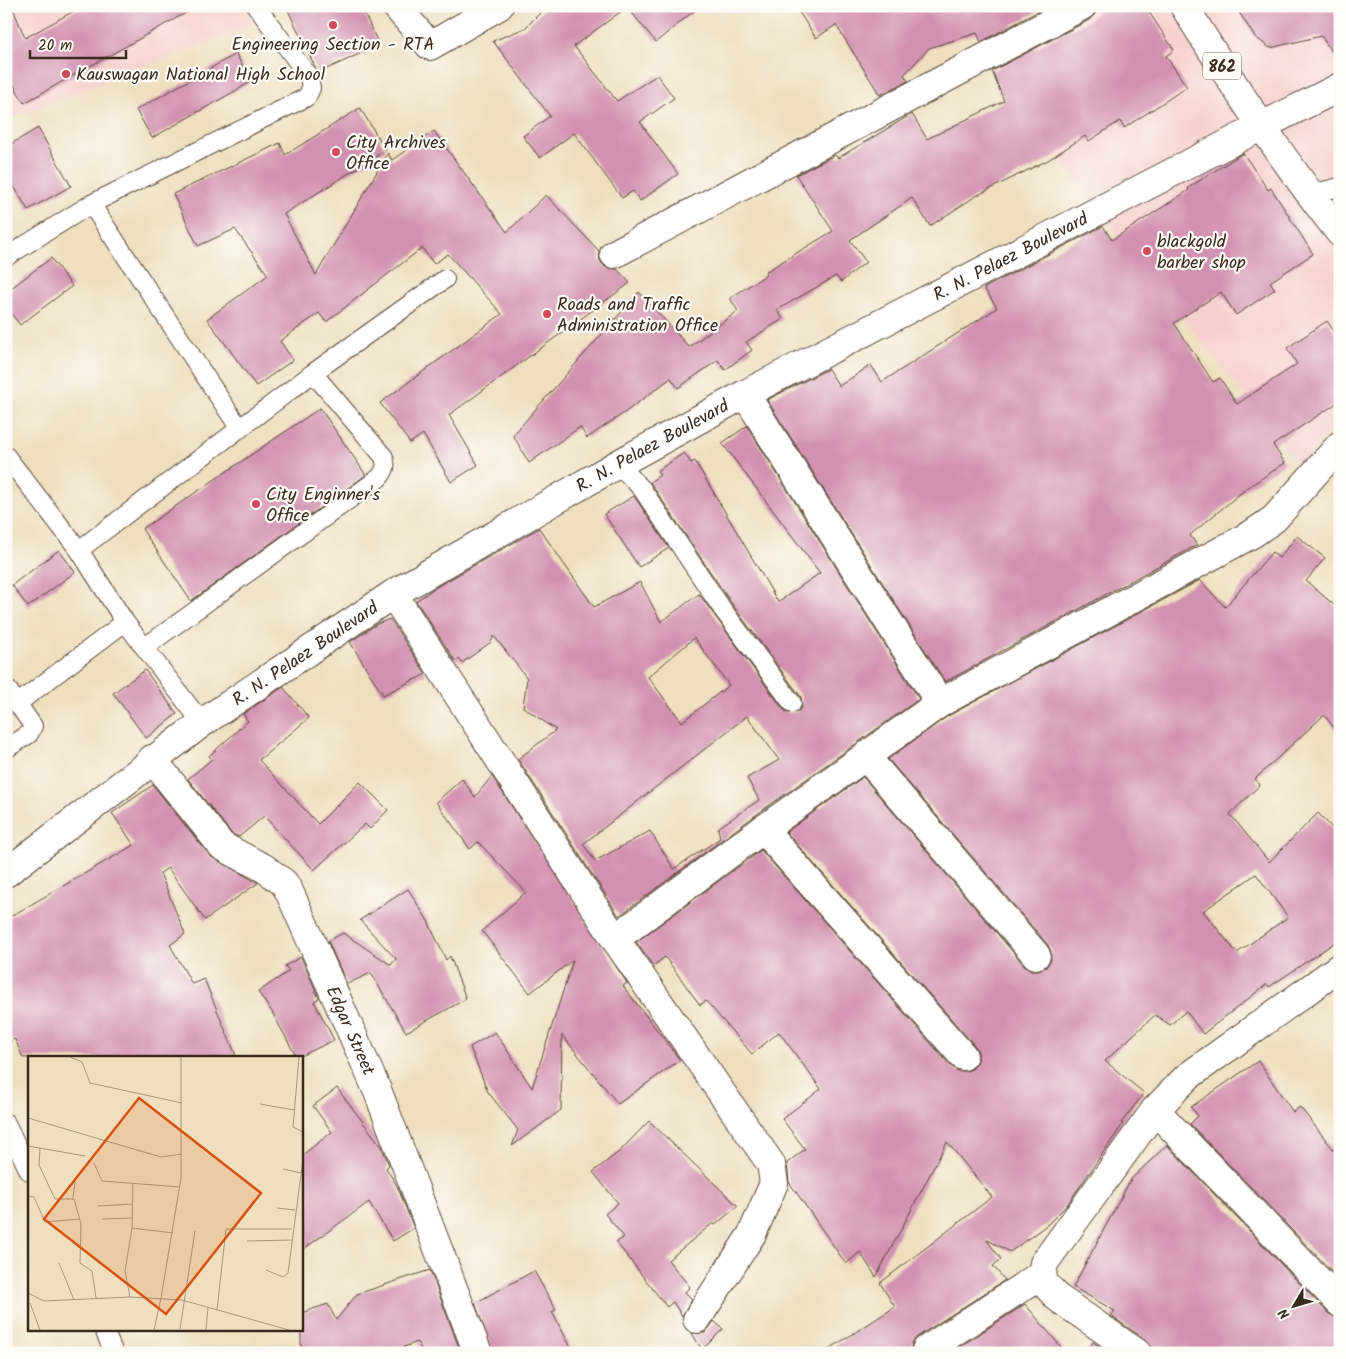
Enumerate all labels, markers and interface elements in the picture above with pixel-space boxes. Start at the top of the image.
marker: Engineering Section - RTA [327,19,339,31]
scale bar [30,28,126,60]
place label: Engineering Section - RTA [232,31,434,60]
text: 20 m [38,34,72,58]
road number: 862 [1203,52,1241,80]
place label: Kauswagan National High School [76,61,326,90]
marker: Kauswagan National High School [60,68,72,80]
place label: City Archives Office [346,129,446,179]
marker: City Archives Office [330,146,342,158]
street label: R. N. Pelaez Boulevard [928,205,1095,310]
place label: blackgold barber shop [1157,228,1246,278]
marker: blackgold barber shop [1141,245,1153,257]
place label: Roads and Traffic Administration Office [557,291,718,341]
marker: Roads and Traffic Administration Office [541,308,553,320]
street label: R. N. Pelaez Boulevard [571,392,736,501]
place label: City Enginner's Office [266,481,381,531]
marker: City Enginner's Office [250,498,262,510]
street label: R. N. Pelaez Boulevard [227,594,386,715]
street label: Edgar Street [317,982,382,1081]
inset map [28,1056,302,1332]
north arrow [1268,1282,1318,1332]
text: N [1273,1303,1296,1324]

